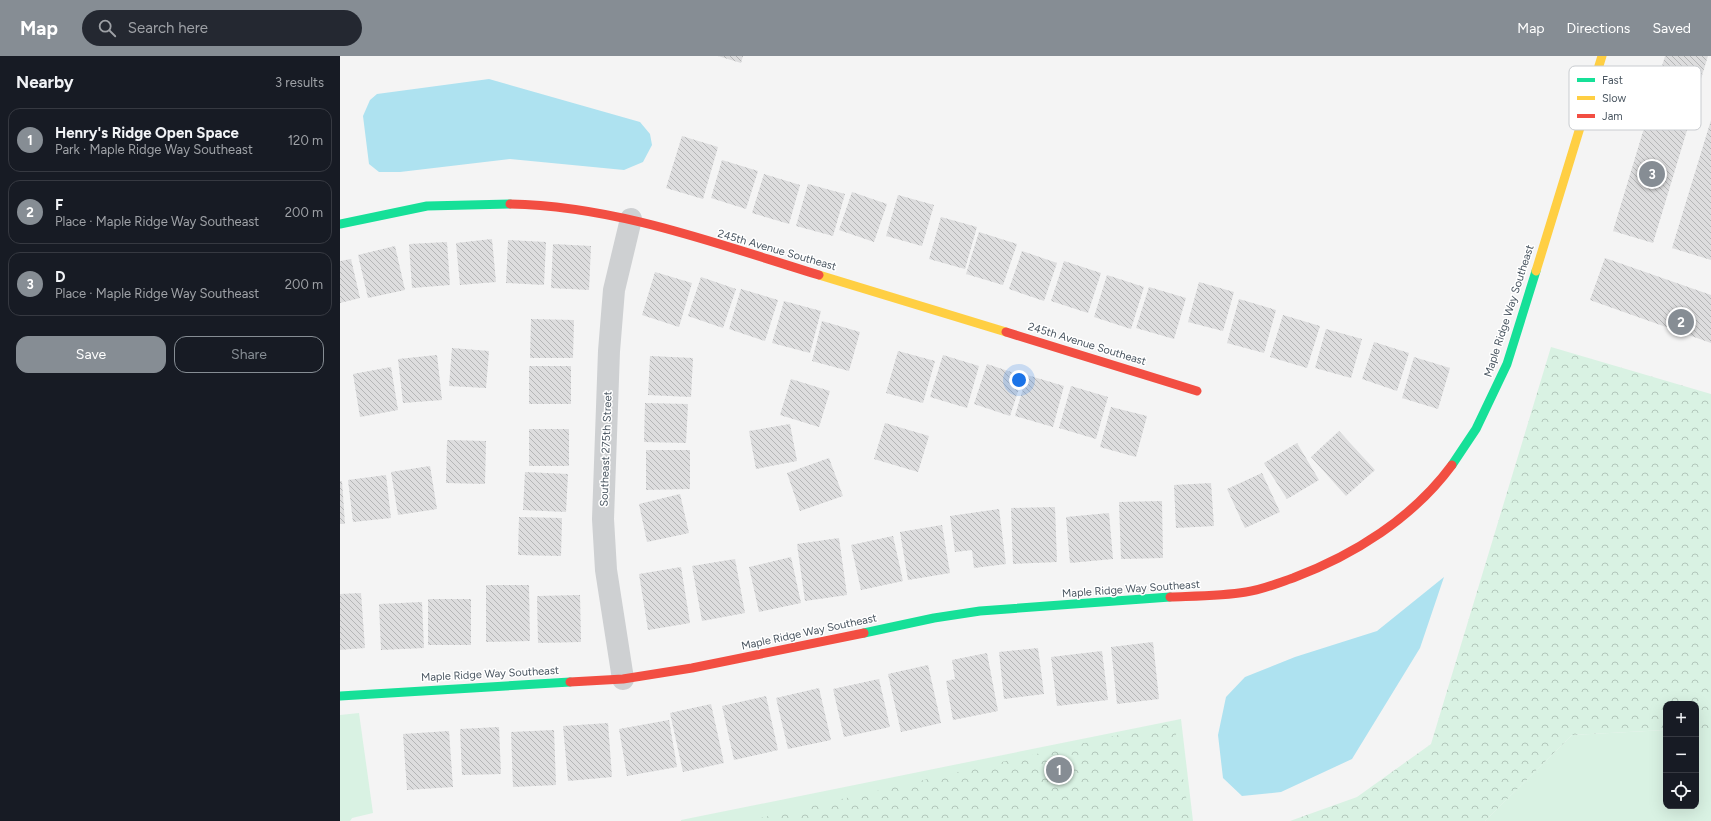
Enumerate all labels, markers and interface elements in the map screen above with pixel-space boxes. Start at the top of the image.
search box [82,10,362,46]
text: Map [20,17,58,40]
icon: search [96,17,118,39]
text: Search here [128,19,208,37]
text: Map [1517,20,1545,37]
text: Directions [1567,20,1630,37]
text: Saved [1652,20,1691,37]
legend [1569,66,1701,130]
text: Nearby [16,72,74,92]
text: Fast [1602,74,1623,87]
text: 3 results [275,75,324,90]
text: Slow [1602,92,1626,105]
text: Jam [1602,110,1623,123]
text: Henry's Ridge Open Space [55,124,239,142]
text: 1 [27,133,33,148]
text: 120 m [288,133,323,148]
text: Park · Maple Ridge Way Southeast [55,142,253,157]
pin: 3 [1639,159,1665,189]
text: F [55,196,63,214]
text: 2 [26,205,34,220]
text: 200 m [285,205,323,220]
text: Place · Maple Ridge Way Southeast [55,214,259,229]
street label: 245th Avenue Southeast [716,227,838,273]
street label: Maple Ridge Way Southeast [1481,243,1537,379]
text: D [55,268,66,286]
text: 3 [26,277,34,292]
text: 200 m [285,277,323,292]
text: Place · Maple Ridge Way Southeast [55,286,259,301]
pin: 2 [1668,307,1694,337]
street label: 245th Avenue Southeast [1026,320,1148,368]
button: Save [16,336,166,373]
button: Share [174,336,324,373]
your location [1009,370,1029,390]
street label: Southeast 275th Street [597,391,615,507]
street label: Maple Ridge Way Southeast [1062,578,1200,600]
street label: Maple Ridge Way Southeast [740,611,878,653]
street label: Maple Ridge Way Southeast [421,664,559,684]
map controls [1663,701,1699,809]
button: + [1663,701,1699,737]
button: − [1663,737,1699,773]
pin: 1 [1046,755,1072,785]
button: locate [1663,773,1699,809]

